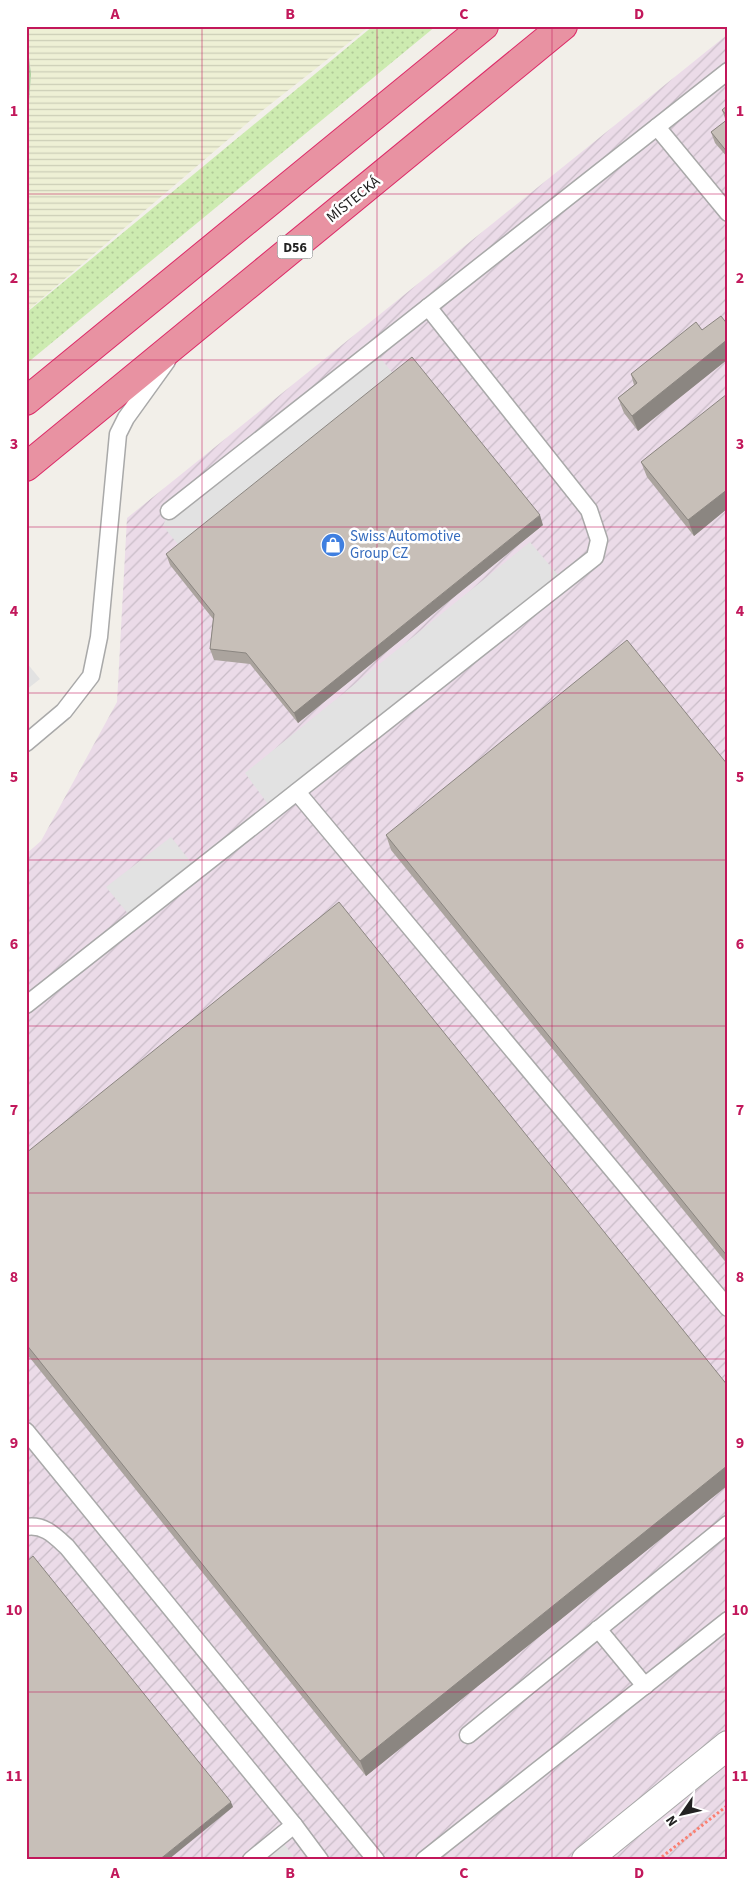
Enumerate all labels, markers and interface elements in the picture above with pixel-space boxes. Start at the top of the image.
text: A [109,3,120,25]
text: B [285,3,295,25]
text: C [459,3,469,25]
text: D [634,3,644,25]
text: 1 [10,100,18,122]
text: 1 [736,100,744,122]
street label: MÍSTECKÁ [322,171,385,228]
road number: D56 [278,236,312,258]
text: 2 [10,267,18,289]
text: 2 [736,267,744,289]
text: 3 [10,433,18,455]
text: 3 [736,433,744,455]
place label: Swiss Automotive Group CZ [350,526,461,564]
shop icon: Swiss Automotive Group CZ [320,532,346,558]
text: 4 [10,600,19,622]
text: 4 [736,600,745,622]
text: 5 [10,766,18,788]
text: 5 [736,766,744,788]
text: 6 [10,933,18,955]
text: 6 [736,933,744,955]
text: 7 [10,1099,18,1121]
text: 7 [736,1099,744,1121]
text: 8 [10,1266,18,1288]
text: 8 [736,1266,744,1288]
text: 9 [10,1432,18,1454]
text: 9 [736,1432,744,1454]
text: 10 [6,1599,22,1621]
text: 10 [732,1599,748,1621]
text: 11 [6,1765,22,1787]
text: 11 [732,1765,748,1787]
north arrow [656,1788,706,1838]
text: N [661,1811,683,1830]
text: A [109,1862,120,1884]
text: B [285,1862,295,1884]
text: C [459,1862,469,1884]
text: D [634,1862,644,1884]

